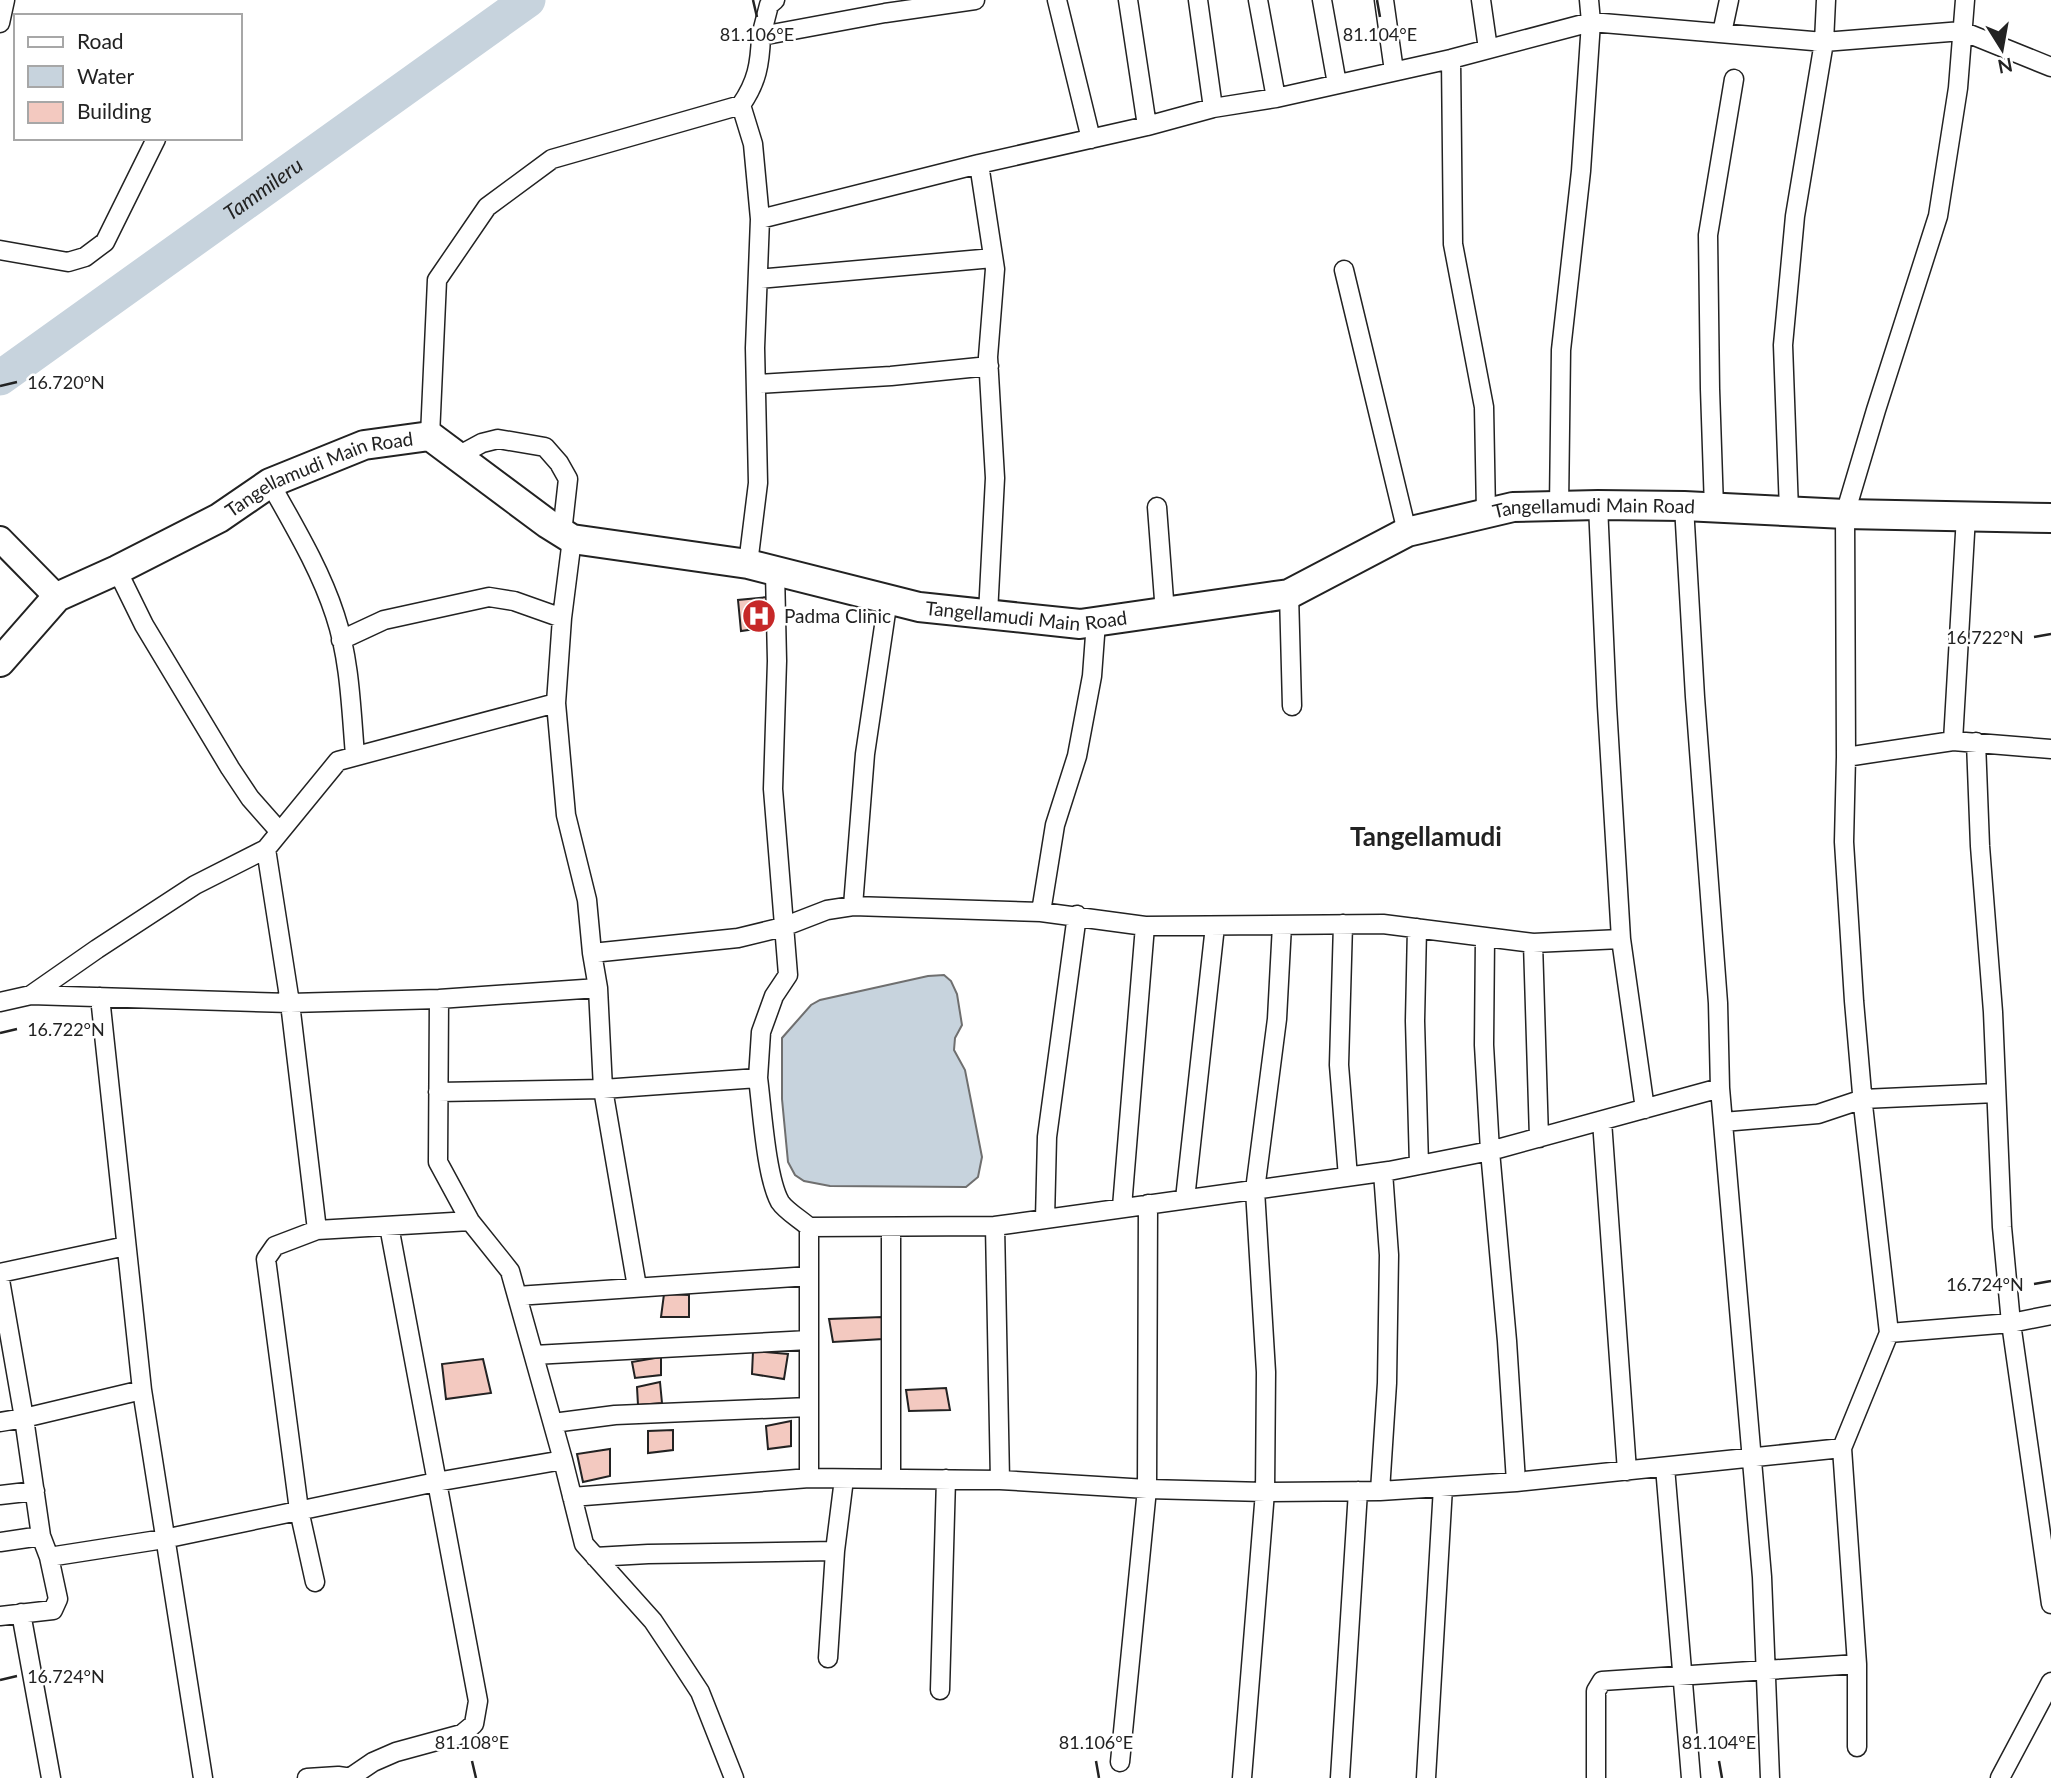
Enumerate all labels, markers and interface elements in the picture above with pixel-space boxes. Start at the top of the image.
legend [14,14,242,140]
north arrow [1967,14,2037,84]
text: 81.106°E [720,23,794,45]
text: 81.104°E [1343,23,1417,45]
text: Road [77,28,124,53]
text: N [1996,53,2015,79]
text: Water [77,63,134,88]
text: Building [77,98,152,123]
water label: Tammileru [218,152,307,225]
text: 16.720°N [27,371,105,393]
street label: Tangellamudi Main Road [220,426,414,521]
street label: Tangellamudi Main Road [1490,493,1695,522]
street label: Tangellamudi Main Road [924,596,1128,635]
hospital icon: Padma Clinic [740,597,778,635]
place label: Padma Clinic [784,604,891,627]
text: 16.722°N [1946,626,2024,648]
district label: Tangellamudi [1350,820,1502,852]
text: 16.722°N [27,1018,105,1040]
text: 16.724°N [1946,1273,2024,1295]
text: 16.724°N [27,1665,105,1687]
text: 81.108°E [435,1731,509,1753]
text: 81.106°E [1059,1731,1133,1753]
text: 81.104°E [1682,1731,1756,1753]

